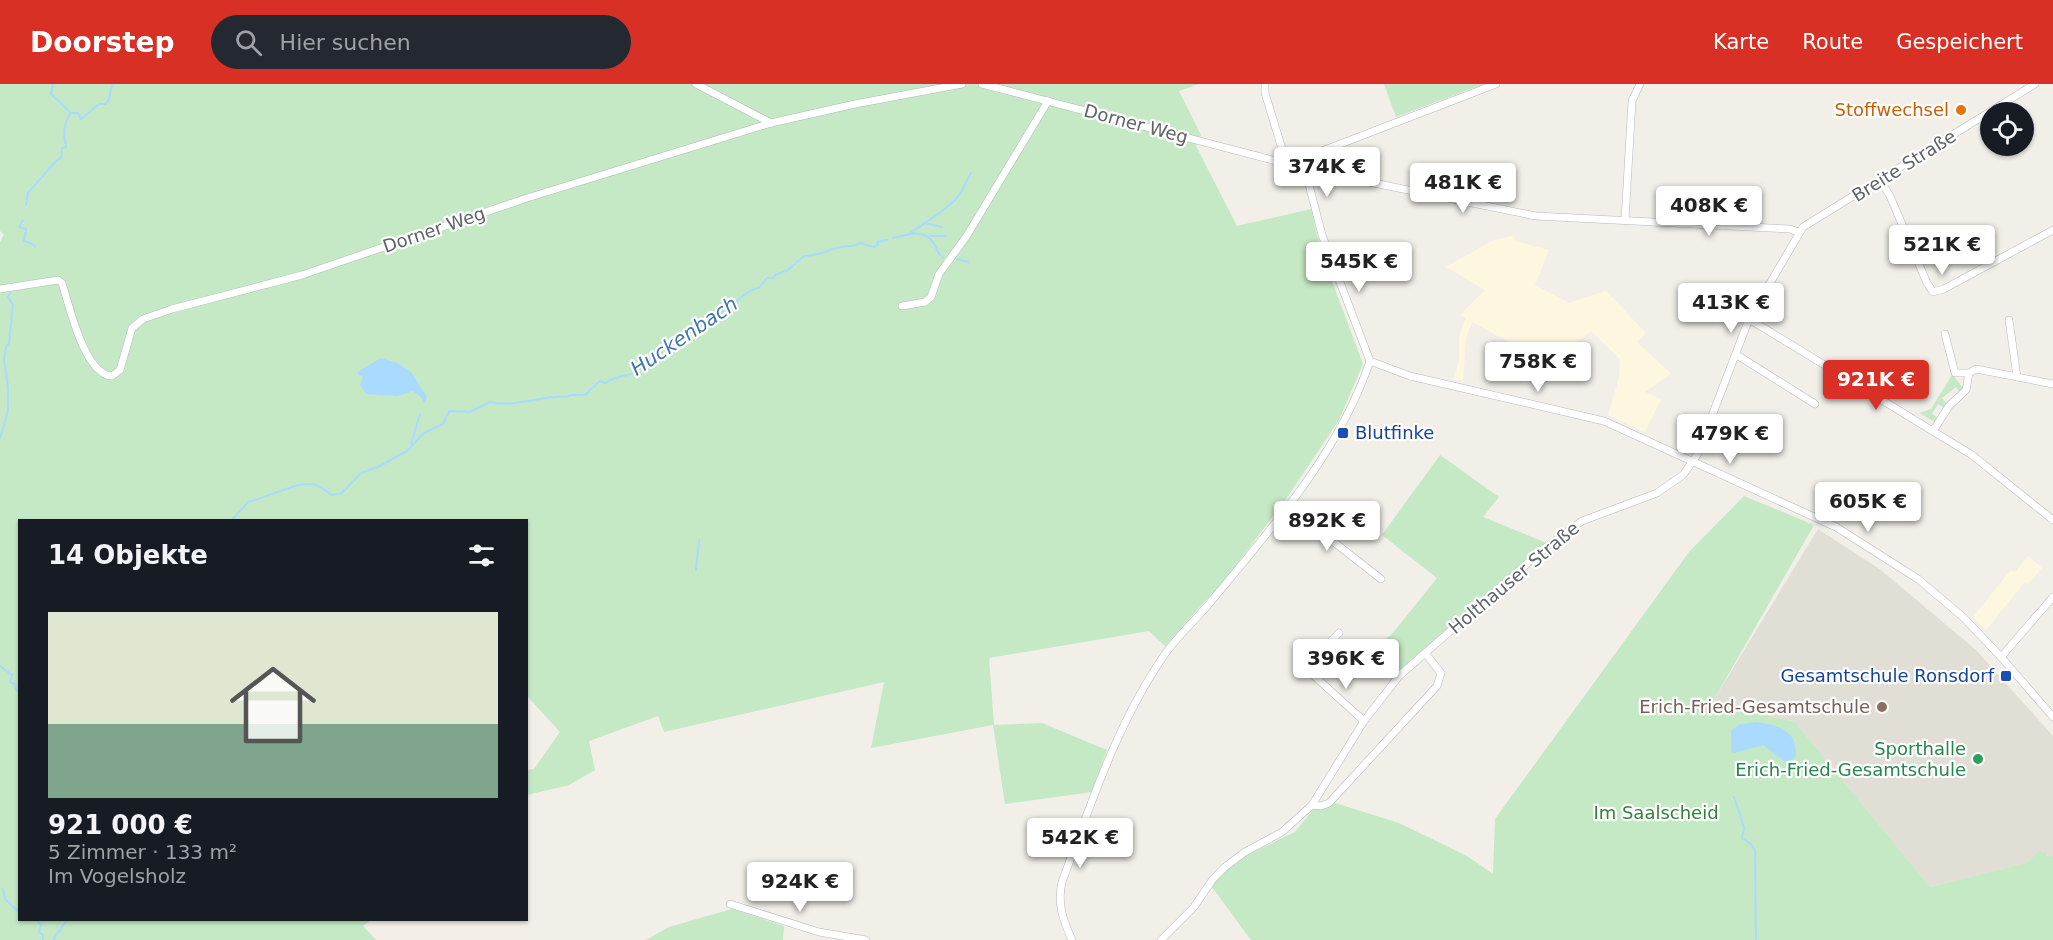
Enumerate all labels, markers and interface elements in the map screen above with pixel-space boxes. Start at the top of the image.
search box [211,15,631,69]
text: Doorstep [30,26,175,59]
icon: search [232,26,265,59]
text: Hier suchen [280,30,411,55]
text: Karte [1713,30,1769,54]
text: Route [1802,30,1863,54]
text: Gespeichert [1896,30,2023,54]
place label: Stoffwechsel [1835,99,1949,120]
street label: Dorner Weg [1082,100,1190,147]
map controls [1980,102,2034,156]
button: locate [1980,102,2034,156]
marker: Stoffwechsel [1954,103,1968,117]
street label: Breite Straße [1848,125,1960,206]
pin: 374K € [1278,147,1376,198]
text: 374K € [1288,154,1366,178]
pin: 481K € [1414,163,1512,214]
text: 481K € [1424,170,1502,194]
pin: 408K € [1660,186,1758,237]
text: 408K € [1670,193,1748,217]
street label: Dorner Weg [380,202,488,257]
pin: 521K € [1893,225,1991,276]
text: 521K € [1903,232,1981,256]
pin: 545K € [1310,242,1408,293]
text: 545K € [1320,249,1398,273]
pin: 413K € [1682,283,1780,334]
text: 413K € [1692,290,1770,314]
water label: Huckenbach [626,291,742,381]
pin: 758K € [1489,342,1587,393]
text: 758K € [1499,349,1577,373]
pin: 921K € [1827,360,1925,411]
text: 921K € [1837,367,1915,391]
pin: 479K € [1681,414,1779,465]
text: 479K € [1691,421,1769,445]
place label: Blutfinke [1355,422,1434,443]
marker: Blutfinke [1336,426,1350,440]
pin: 605K € [1819,482,1917,533]
text: 605K € [1829,489,1907,513]
pin: 892K € [1278,501,1376,552]
text: 892K € [1288,508,1366,532]
street label: Holthauser Straße [1444,517,1583,638]
icon: filters [465,539,498,572]
text: 14 Objekte [48,540,208,570]
pin: 396K € [1297,639,1395,690]
text: 396K € [1307,646,1385,670]
icon: home [219,651,327,759]
place label: Gesamtschule Ronsdorf [1780,665,1995,686]
marker: Gesamtschule Ronsdorf [1999,669,2013,683]
place label: Erich-Fried-Gesamtschule [1639,696,1870,717]
marker: Erich-Fried-Gesamtschule [1875,700,1889,714]
place label: Sporthalle Erich-Fried-Gesamtschule [1735,738,1966,780]
marker: Sporthalle Erich-Fried-Gesamtschule [1971,752,1985,766]
park label: Im Saalscheid [1593,802,1719,823]
text: 921 000 € [48,810,193,840]
pin: 542K € [1031,818,1129,869]
text: 542K € [1041,825,1119,849]
text: 5 Zimmer · 133 m² [48,840,237,864]
pin: 924K € [751,862,849,913]
text: Im Vogelsholz [48,864,186,888]
text: 924K € [761,869,839,893]

